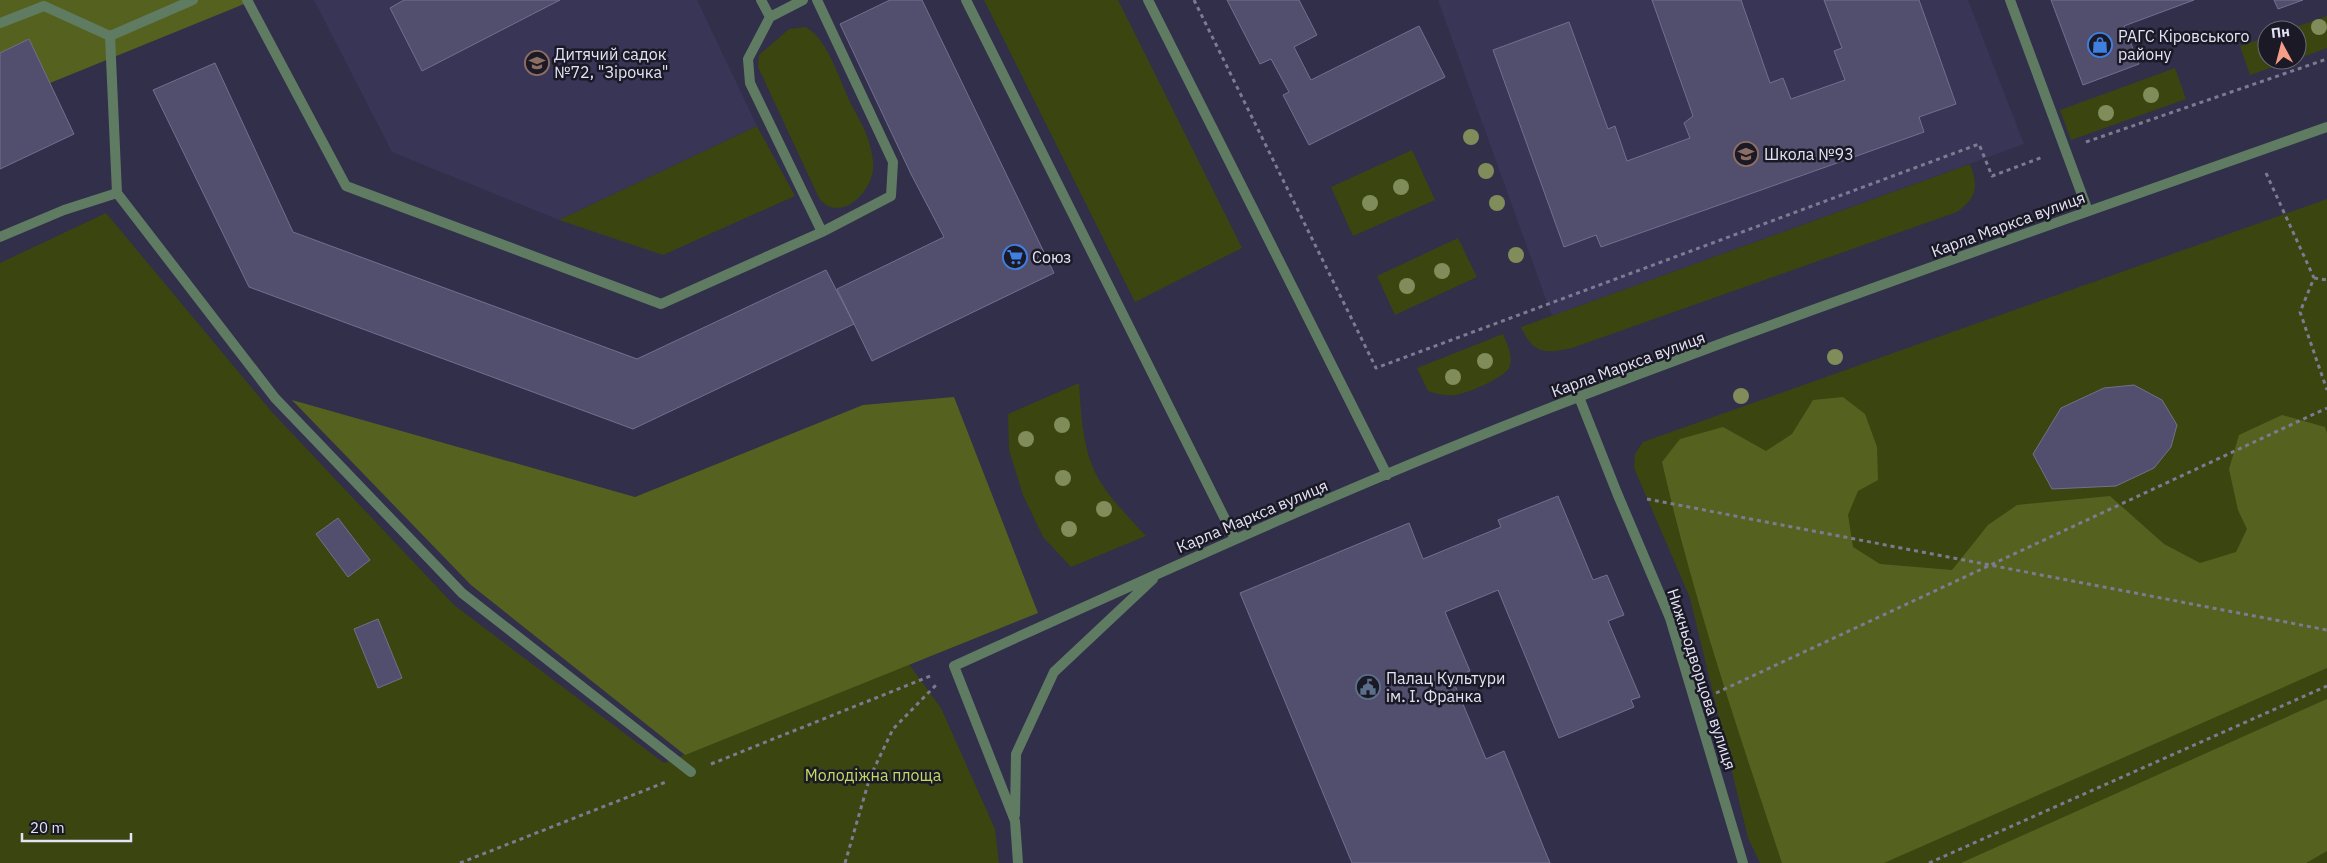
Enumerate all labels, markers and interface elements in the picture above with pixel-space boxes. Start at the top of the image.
north arrow [2257,20,2307,70]
text: Пн [2270,22,2291,42]
place label: РАГС Кіровського району [2118,26,2250,64]
shop icon: РАГС Кіровського району [2087,32,2113,58]
place label: Дитячий садок №72, "Зірочка" [554,44,668,82]
school or university icon: Дитячий садок №72, "Зірочка" [524,50,550,76]
school or university icon: Школа №93 [1733,141,1759,167]
place label: Школа №93 [1764,144,1854,164]
street label: Карла Маркса вулиця [1928,187,2088,261]
supermarket icon: Союз [1002,244,1028,270]
place label: Союз [1032,247,1071,267]
street label: Карла Маркса вулиця [1548,327,1708,401]
street label: Карла Маркса вулиця [1173,475,1331,557]
street label: Нижньодворцова вулиця [1663,586,1741,772]
place label: Палац Культури ім. І. Франка [1386,668,1506,706]
public building icon: Палац Культури ім. І. Франка [1355,674,1381,700]
park label: Молодіжна площа [805,765,942,785]
scale bar [22,810,131,842]
text: 20 m [30,818,65,837]

